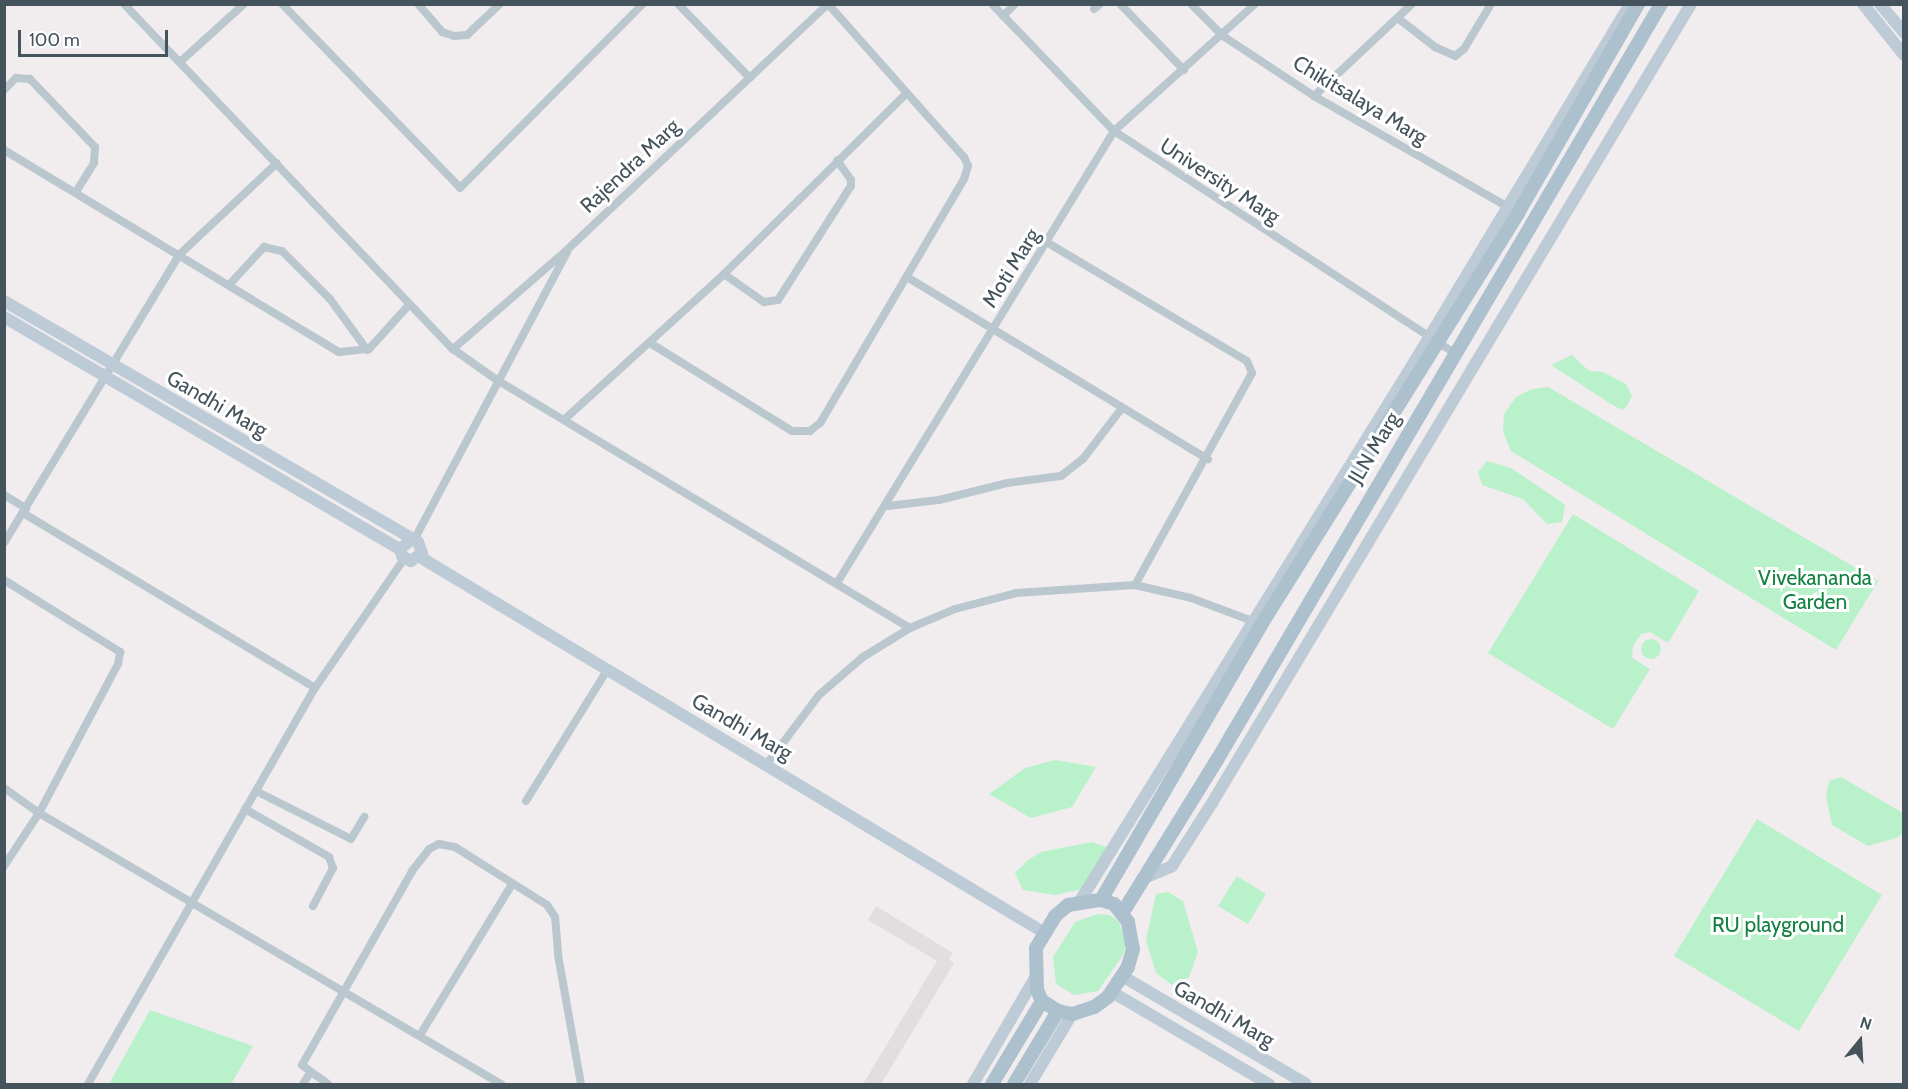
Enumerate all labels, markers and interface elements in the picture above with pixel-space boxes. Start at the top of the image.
scale bar [21,18,171,56]
text: 100 m [29,29,80,51]
street label: Chikitsalaya Marg [1288,50,1432,150]
street label: Rajendra Marg [575,114,685,218]
street label: University Marg [1155,133,1285,229]
street label: Moti Marg [977,224,1045,312]
street label: Gandhi Marg [162,365,272,443]
street label: JLN Marg [1343,407,1405,489]
park label: Vivekananda Garden [1758,565,1872,615]
street label: Gandhi Marg [687,688,797,766]
park label: RU playground [1712,912,1844,938]
street label: Gandhi Marg [1169,975,1279,1053]
north arrow [1830,1011,1890,1071]
text: N [1857,1013,1874,1034]

